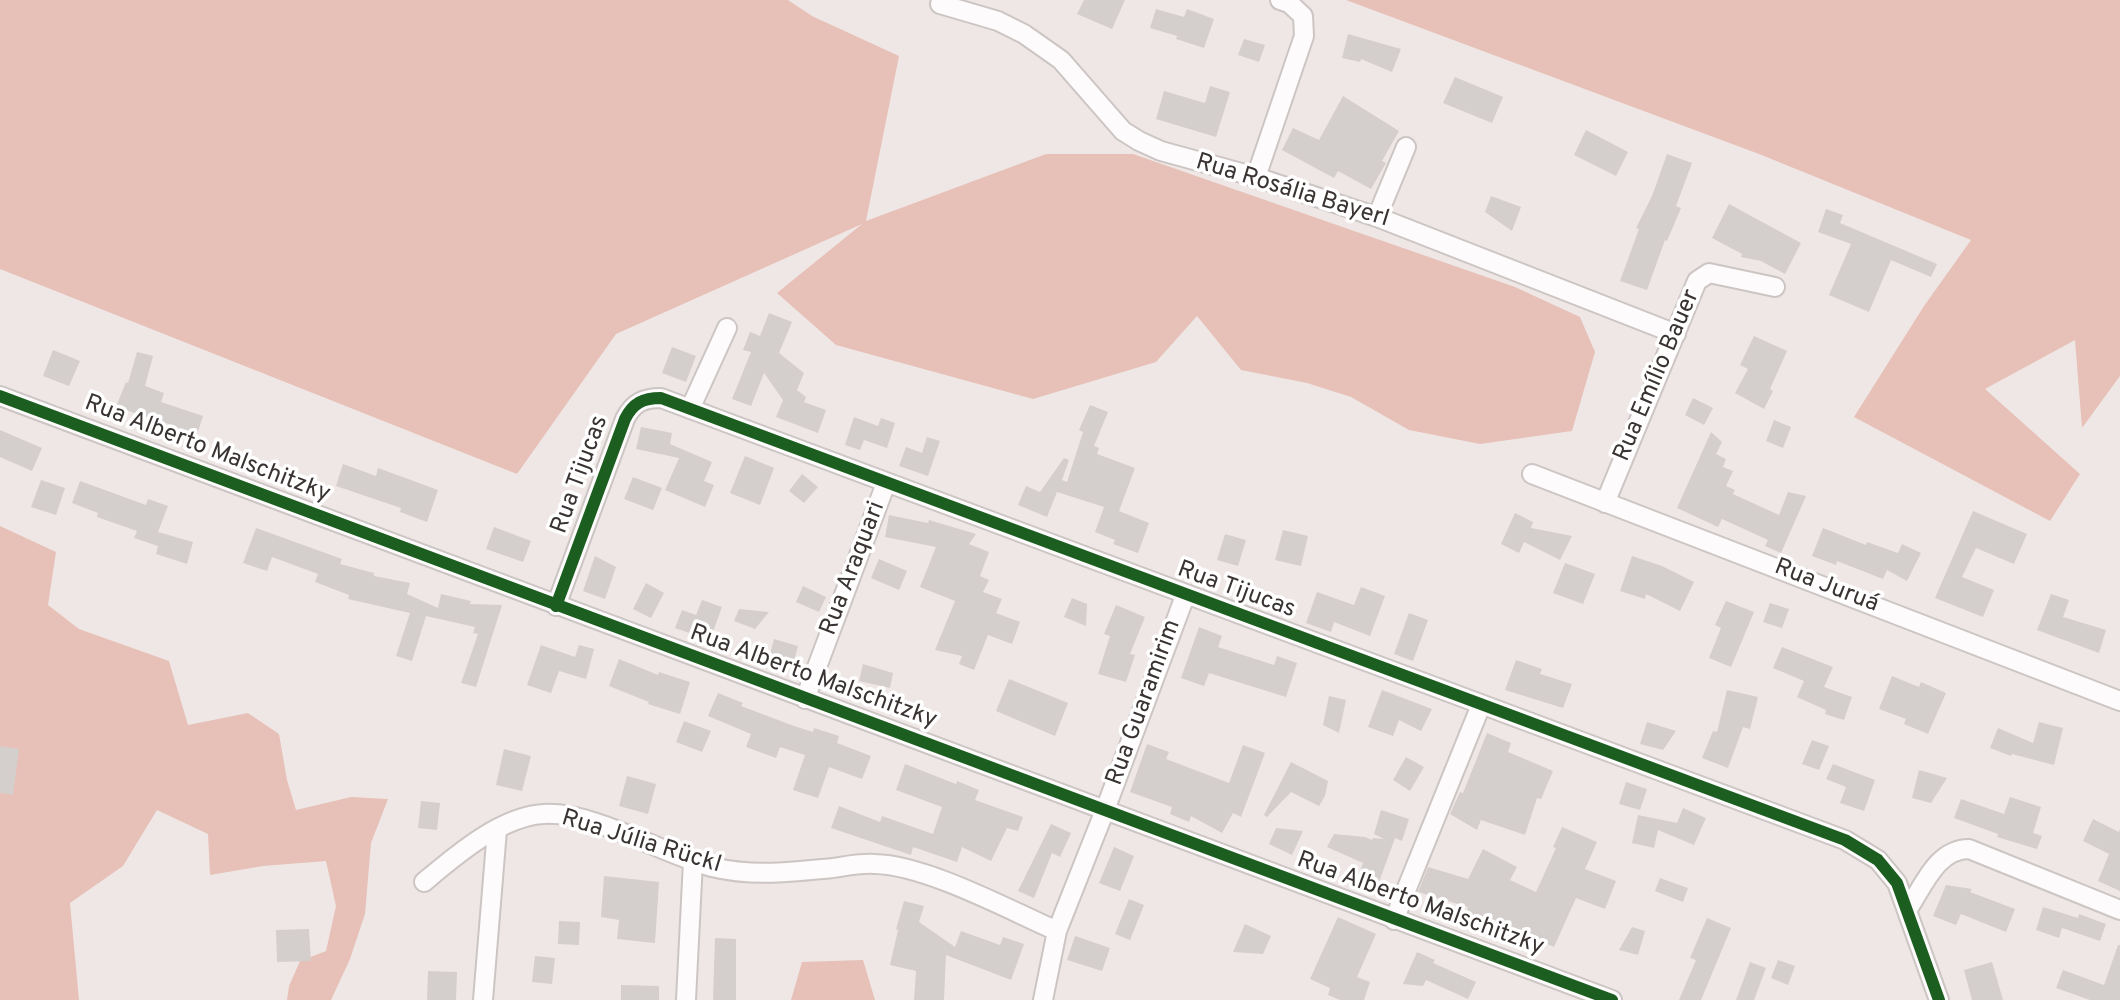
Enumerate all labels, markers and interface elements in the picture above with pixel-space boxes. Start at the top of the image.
street label: Rua Rosália Bayerl [1192,149,1392,235]
street label: Rua Emílio Bauer [1609,286,1707,466]
street label: Rua Alberto Malschitzky [80,390,334,510]
street label: Rua Tijucas [546,412,616,538]
street label: Rua Araquari [815,498,893,640]
street label: Rua Juruá [1770,554,1882,620]
street label: Rua Tijucas [1173,556,1299,626]
street label: Rua Guaramirim [1102,616,1188,790]
street label: Rua Alberto Malschitzky [686,620,940,736]
street label: Rua Júlia Rückl [558,805,724,881]
street label: Rua Alberto Malschitzky [1293,847,1547,963]

